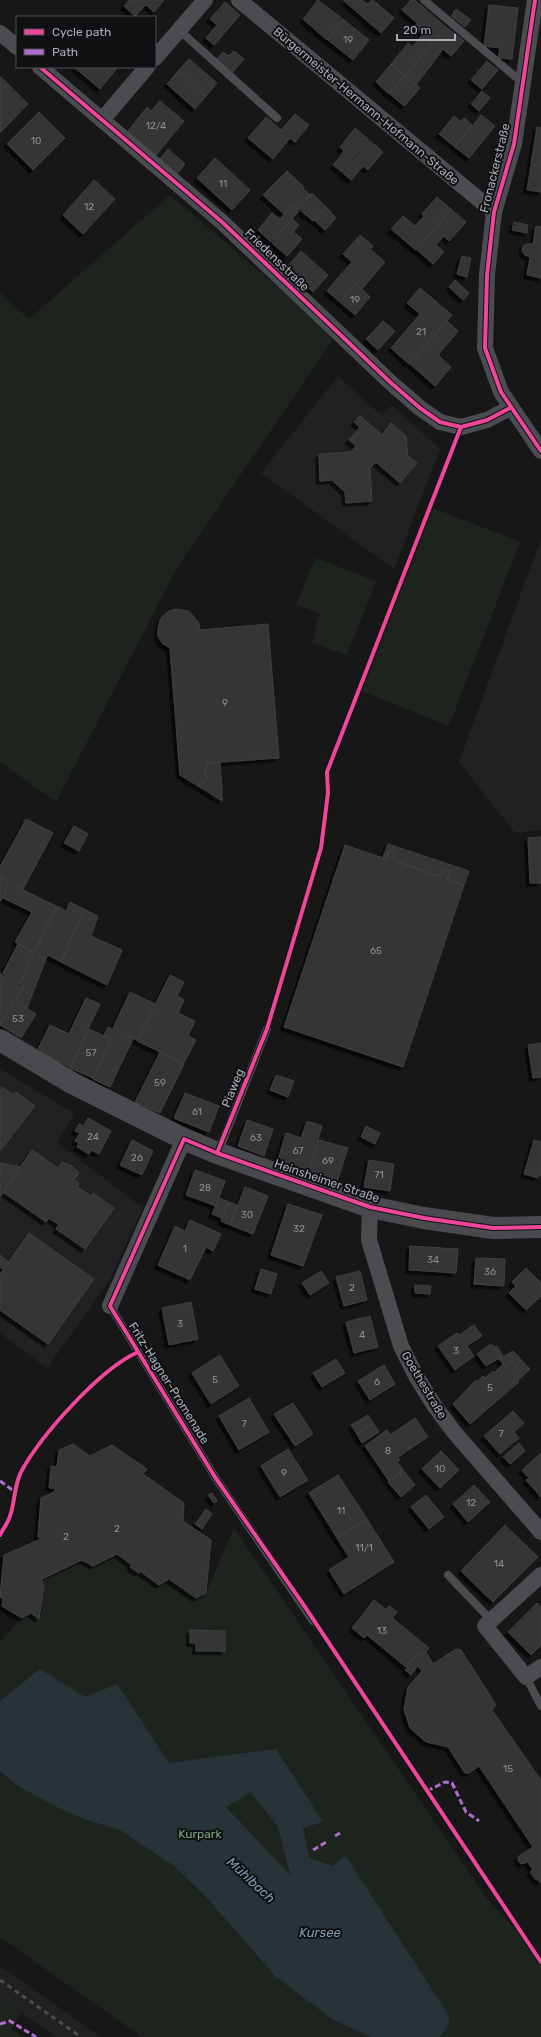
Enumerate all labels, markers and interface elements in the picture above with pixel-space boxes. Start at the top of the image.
legend [16,16,156,68]
scale bar [397,16,455,42]
text: 20 m [403,23,431,37]
street label: Bürgermeister-Hermann-Hofmann-Straße [270,24,462,188]
text: Cycle path [52,25,111,39]
house number: 19 [343,34,353,46]
text: Path [52,45,78,59]
house number: 12/4 [146,120,166,132]
street label: Fronackerstraße [477,122,513,214]
house number: 10 [31,135,41,147]
house number: 11 [219,178,227,190]
house number: 12 [84,201,94,213]
street label: Friedensstraße [242,226,312,294]
house number: 19 [350,294,360,306]
house number: 21 [416,326,426,338]
house number: 9 [222,697,228,709]
house number: 65 [370,945,382,957]
house number: 53 [12,1013,24,1025]
house number: 57 [85,1047,97,1059]
street label: Piaweg [219,1067,247,1109]
house number: 59 [154,1077,166,1089]
house number: 61 [192,1106,202,1118]
house number: 24 [87,1131,99,1143]
house number: 63 [250,1132,262,1144]
house number: 67 [293,1145,303,1157]
house number: 26 [131,1152,143,1164]
house number: 69 [322,1155,334,1167]
street label: Heinsheimer Straße [273,1156,382,1206]
house number: 71 [374,1169,384,1181]
house number: 28 [199,1182,211,1194]
house number: 30 [241,1209,253,1221]
house number: 32 [293,1223,305,1235]
house number: 1 [183,1243,187,1255]
house number: 34 [427,1254,439,1266]
house number: 36 [484,1266,496,1278]
house number: 2 [349,1282,355,1294]
house number: 3 [177,1318,183,1330]
street label: Fritz-Hagner-Promenade [126,1320,212,1447]
house number: 4 [359,1329,365,1341]
house number: 3 [453,1345,459,1357]
street label: Goethestraße [398,1349,450,1421]
house number: 5 [212,1374,218,1386]
house number: 6 [374,1376,380,1388]
house number: 5 [487,1382,493,1394]
house number: 7 [241,1418,247,1430]
house number: 7 [498,1428,504,1440]
house number: 8 [385,1445,391,1457]
house number: 10 [435,1463,445,1475]
house number: 9 [281,1467,287,1479]
house number: 12 [466,1497,476,1509]
house number: 11 [337,1505,345,1517]
house number: 2 [114,1523,120,1535]
house number: 2 [63,1531,69,1543]
house number: 11/1 [355,1542,373,1554]
house number: 14 [494,1558,504,1570]
house number: 13 [377,1625,387,1637]
house number: 15 [503,1763,513,1775]
park label: Kurpark [178,1827,222,1841]
water label: Mühlbach [224,1854,278,1906]
water label: Kursee [299,1925,341,1940]

